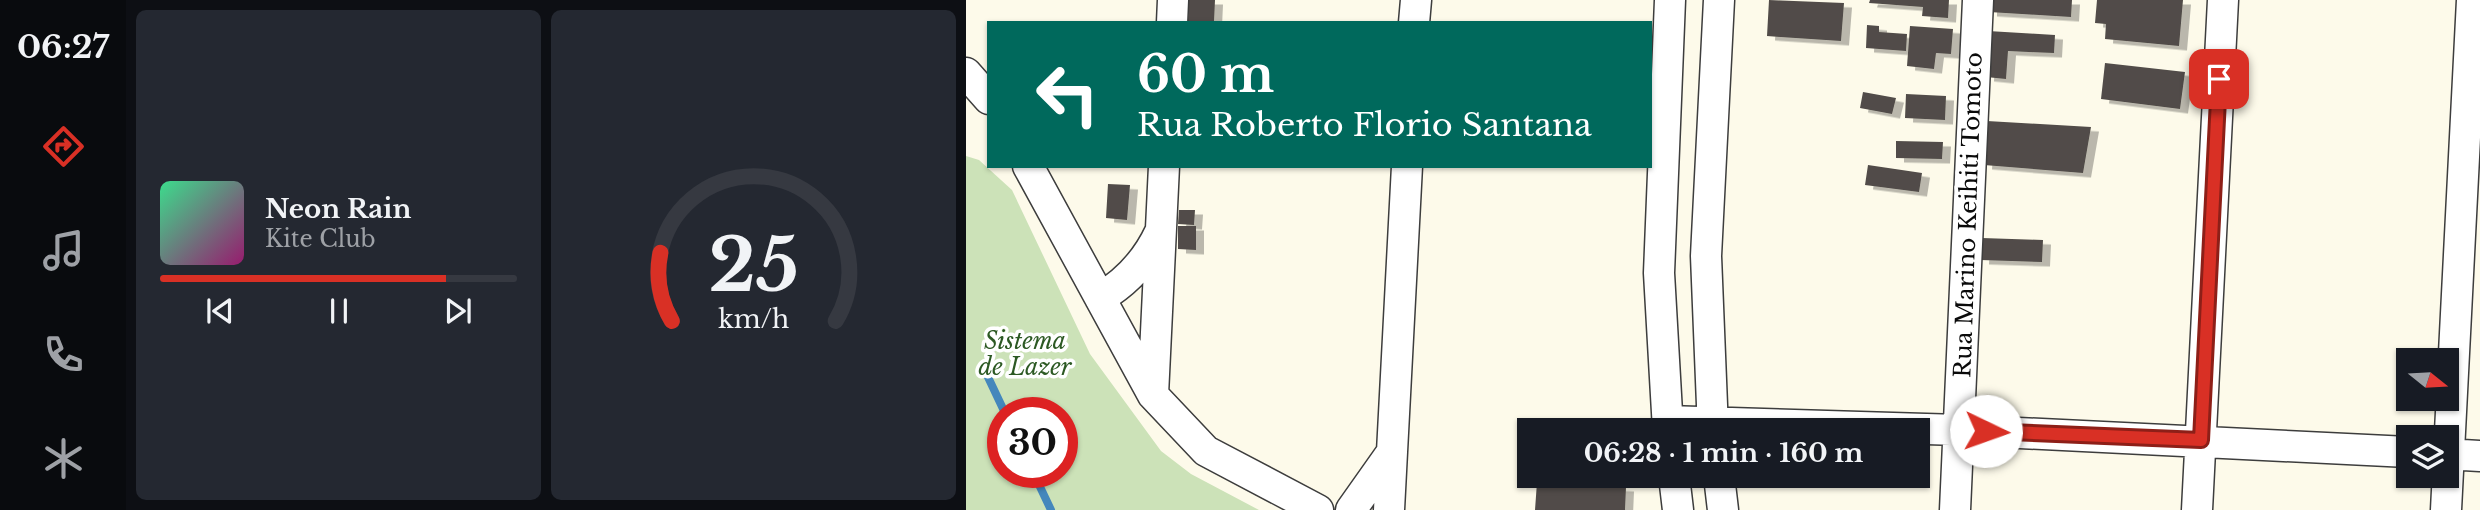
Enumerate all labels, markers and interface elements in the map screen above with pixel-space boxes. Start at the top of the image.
text: 06:27 [17,27,109,67]
text: 60 m [1137,44,1274,105]
icon: left [1022,49,1113,140]
pin [2189,49,2249,109]
street label: Rua Marino Keihiti Tomoto [1948,52,1988,378]
icon: arrive [2200,60,2238,98]
text: Rua Roberto Florio Santana [1137,105,1592,145]
icon: directions [39,122,88,171]
text: Neon Rain [265,193,411,225]
text: 25 [708,220,799,311]
text: Kite Club [265,225,376,253]
icon: music [39,226,88,275]
icon: previous [201,292,239,330]
icon: pause [320,292,358,330]
icon: next [439,292,477,330]
text: km/h [718,304,789,335]
park label: Sistema de Lazer [979,327,1073,381]
icon: phone [39,330,88,379]
north arrow [2396,348,2459,411]
map controls [2396,348,2459,488]
position arrow [1949,394,2023,468]
speed limit sign: 30 [987,397,1078,488]
button: layers [2396,425,2459,488]
icon: climate [39,434,88,483]
text: 06:28 · 1 min · 160 m [1584,437,1863,469]

